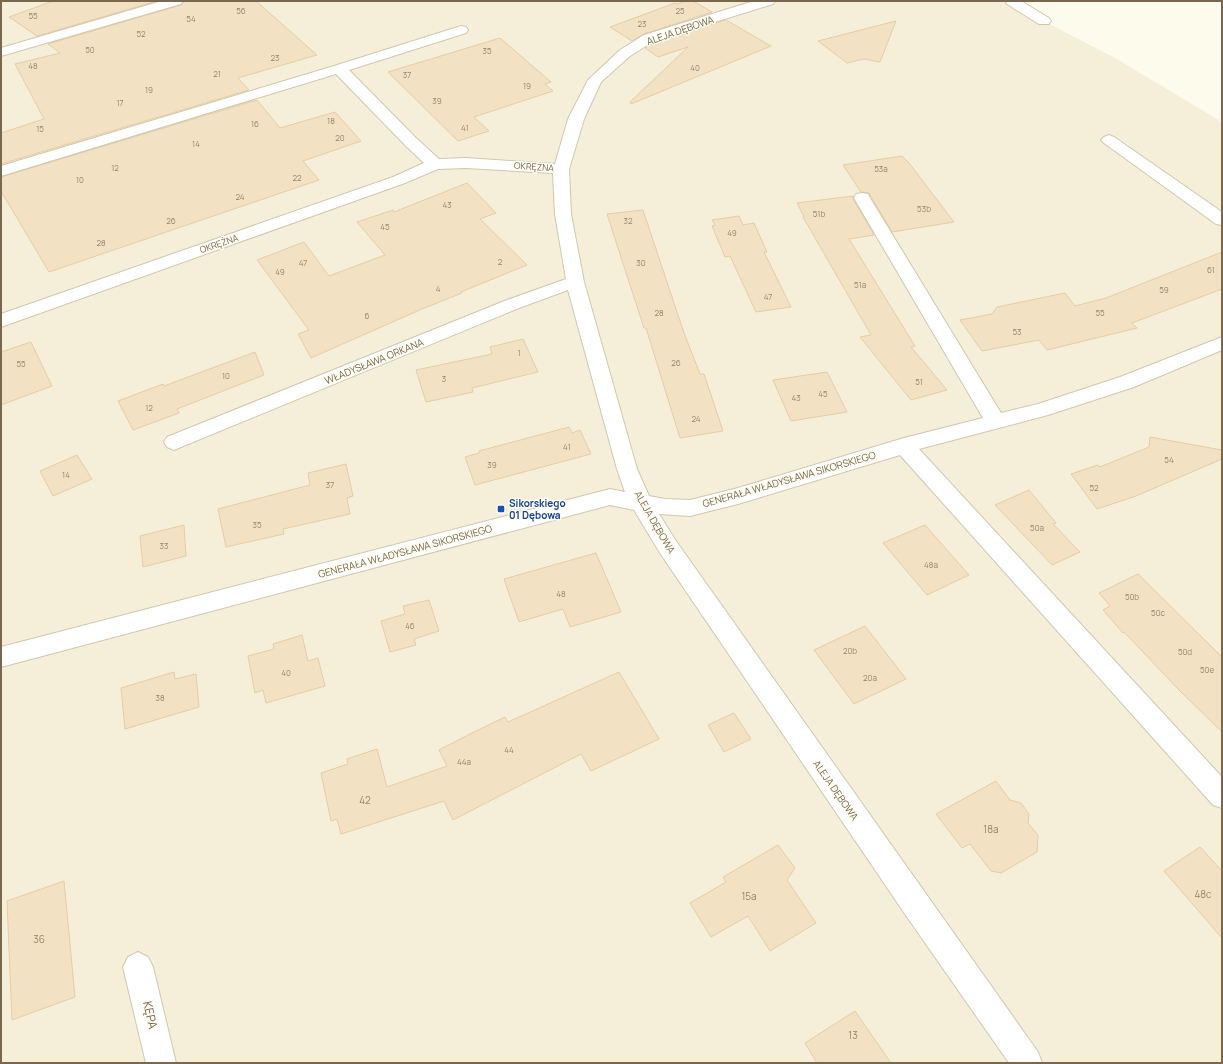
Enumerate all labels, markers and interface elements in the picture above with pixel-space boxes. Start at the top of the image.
house number: 56 [236,5,246,16]
house number: 25 [675,5,685,16]
house number: 55 [28,10,38,21]
street label: ALEJA DĘBOWA [644,12,716,48]
house number: 54 [186,13,196,24]
house number: 23 [638,18,646,29]
house number: 52 [137,28,146,39]
house number: 50 [85,44,95,55]
house number: 35 [482,45,492,56]
house number: 23 [271,52,279,63]
house number: 48 [28,60,38,71]
house number: 40 [690,62,700,73]
house number: 21 [213,68,221,79]
house number: 37 [403,69,411,80]
house number: 19 [523,80,531,91]
house number: 19 [145,84,153,95]
house number: 39 [432,95,442,106]
house number: 17 [116,97,124,108]
house number: 18 [327,115,335,126]
house number: 16 [251,118,259,129]
house number: 41 [461,122,469,133]
house number: 15 [36,123,44,134]
house number: 20 [335,132,345,143]
house number: 14 [192,138,200,149]
street label: OKRĘŻNA [514,159,555,174]
house number: 12 [111,162,119,173]
house number: 53a [874,163,888,174]
house number: 22 [292,172,302,183]
house number: 10 [76,174,84,185]
house number: 24 [235,191,245,202]
house number: 43 [442,199,452,210]
house number: 53b [917,203,931,214]
house number: 51b [813,208,825,219]
house number: 26 [166,215,176,226]
house number: 32 [624,215,633,226]
house number: 45 [380,221,390,232]
house number: 49 [727,227,737,238]
street label: OKRĘŻNA [198,231,240,256]
house number: 28 [96,237,106,248]
house number: 2 [498,256,503,267]
house number: 47 [299,257,307,268]
house number: 30 [636,257,646,268]
house number: 61 [1207,264,1215,275]
house number: 49 [275,266,285,277]
house number: 51a [854,279,866,290]
house number: 4 [436,283,441,294]
house number: 59 [1159,284,1169,295]
house number: 47 [764,291,772,302]
house number: 28 [654,307,664,318]
house number: 55 [1095,307,1105,318]
house number: 6 [365,310,370,321]
house number: 53 [1012,326,1022,337]
street label: WŁADYSŁAWA ORKANA [322,335,426,387]
house number: 1 [517,347,521,358]
house number: 26 [671,357,681,368]
house number: 55 [16,358,26,369]
house number: 10 [222,370,230,381]
house number: 3 [442,373,446,384]
house number: 51 [915,376,923,387]
house number: 45 [818,388,828,399]
house number: 43 [791,392,801,403]
house number: 12 [145,402,153,413]
house number: 24 [691,413,701,424]
house number: 41 [563,441,571,452]
street label: GENERAŁA WŁADYSŁAWA SIKORSKIEGO [701,448,877,510]
house number: 54 [1164,454,1174,465]
house number: 39 [487,459,497,470]
house number: 14 [62,469,70,480]
house number: 37 [326,479,334,490]
house number: 52 [1090,482,1099,493]
street label: ALEJA DĘBOWA [631,488,679,557]
place label: Sikorskiego 01 Dębowa [509,496,566,522]
marker: Sikorskiego 01 Dębowa [496,504,506,514]
house number: 35 [252,519,262,530]
street label: GENERAŁA WŁADYSŁAWA SIKORSKIEGO [316,521,494,581]
house number: 50a [1030,522,1044,533]
house number: 33 [160,540,168,551]
house number: 48a [924,559,938,570]
house number: 48 [556,588,566,599]
house number: 50b [1125,591,1139,602]
house number: 50c [1151,607,1166,618]
house number: 46 [405,620,415,631]
house number: 20b [843,645,857,656]
house number: 50d [1178,646,1192,657]
house number: 50e [1200,664,1214,675]
house number: 40 [281,667,291,678]
house number: 20a [863,672,877,683]
house number: 38 [155,692,165,703]
house number: 44 [504,744,514,755]
house number: 44a [457,756,471,767]
street label: ALEJA DĘBOWA [810,757,862,823]
house number: 42 [359,793,371,807]
house number: 18a [983,822,999,836]
house number: 48c [1194,887,1212,901]
house number: 15a [741,889,757,903]
house number: 36 [33,932,45,946]
street label: KĘPA [139,999,162,1031]
house number: 13 [848,1028,858,1042]

